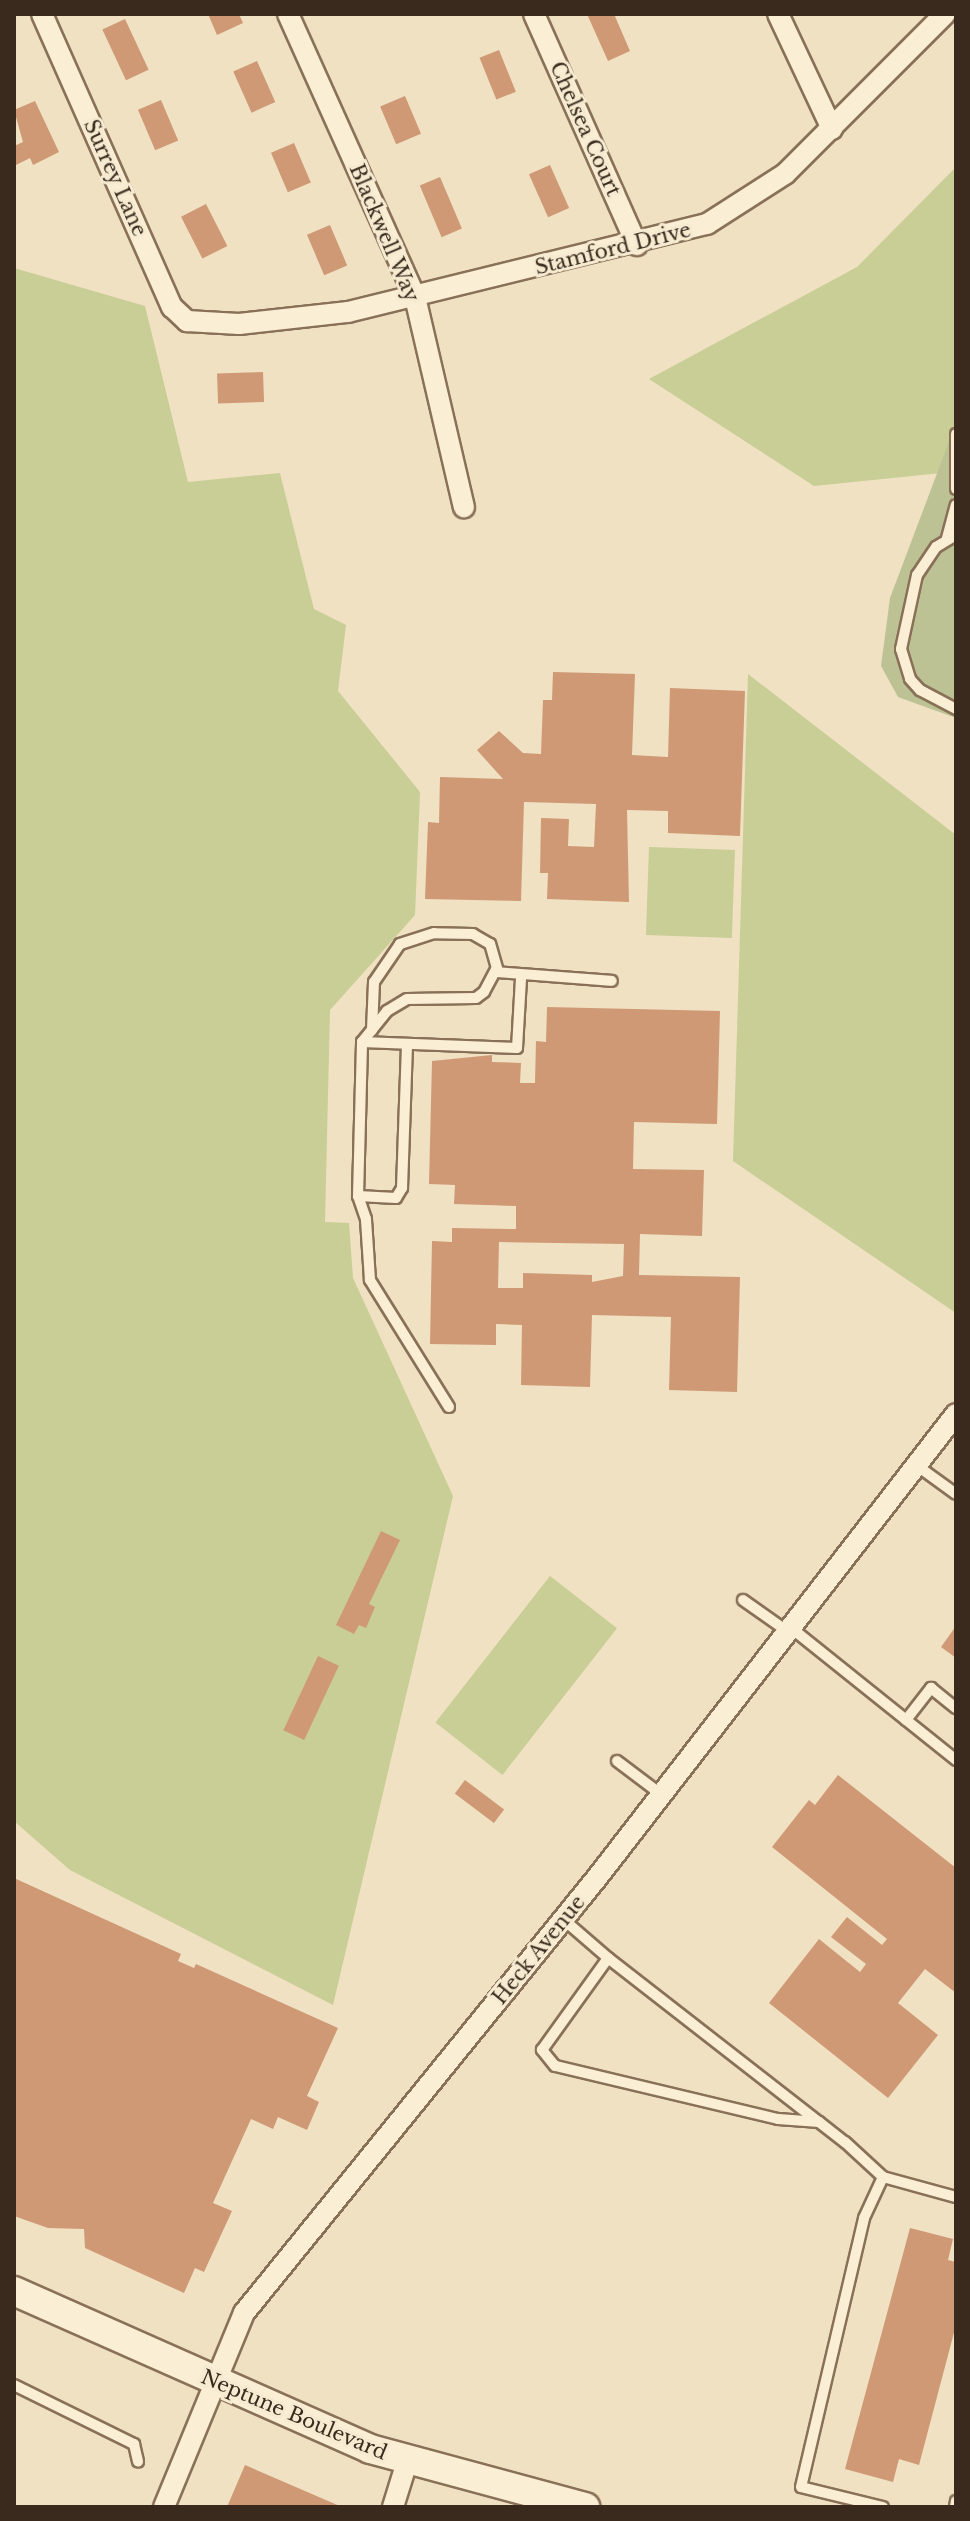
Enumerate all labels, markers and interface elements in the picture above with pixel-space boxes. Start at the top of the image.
street label: Chelsea Court [545,58,625,200]
street label: Surrey Lane [78,116,152,240]
street label: Blackwell Way [344,160,424,306]
street label: Stamford Drive [533,218,693,280]
street label: Heck Avenue [487,1890,591,2010]
street label: Neptune Boulevard [197,2365,391,2465]

